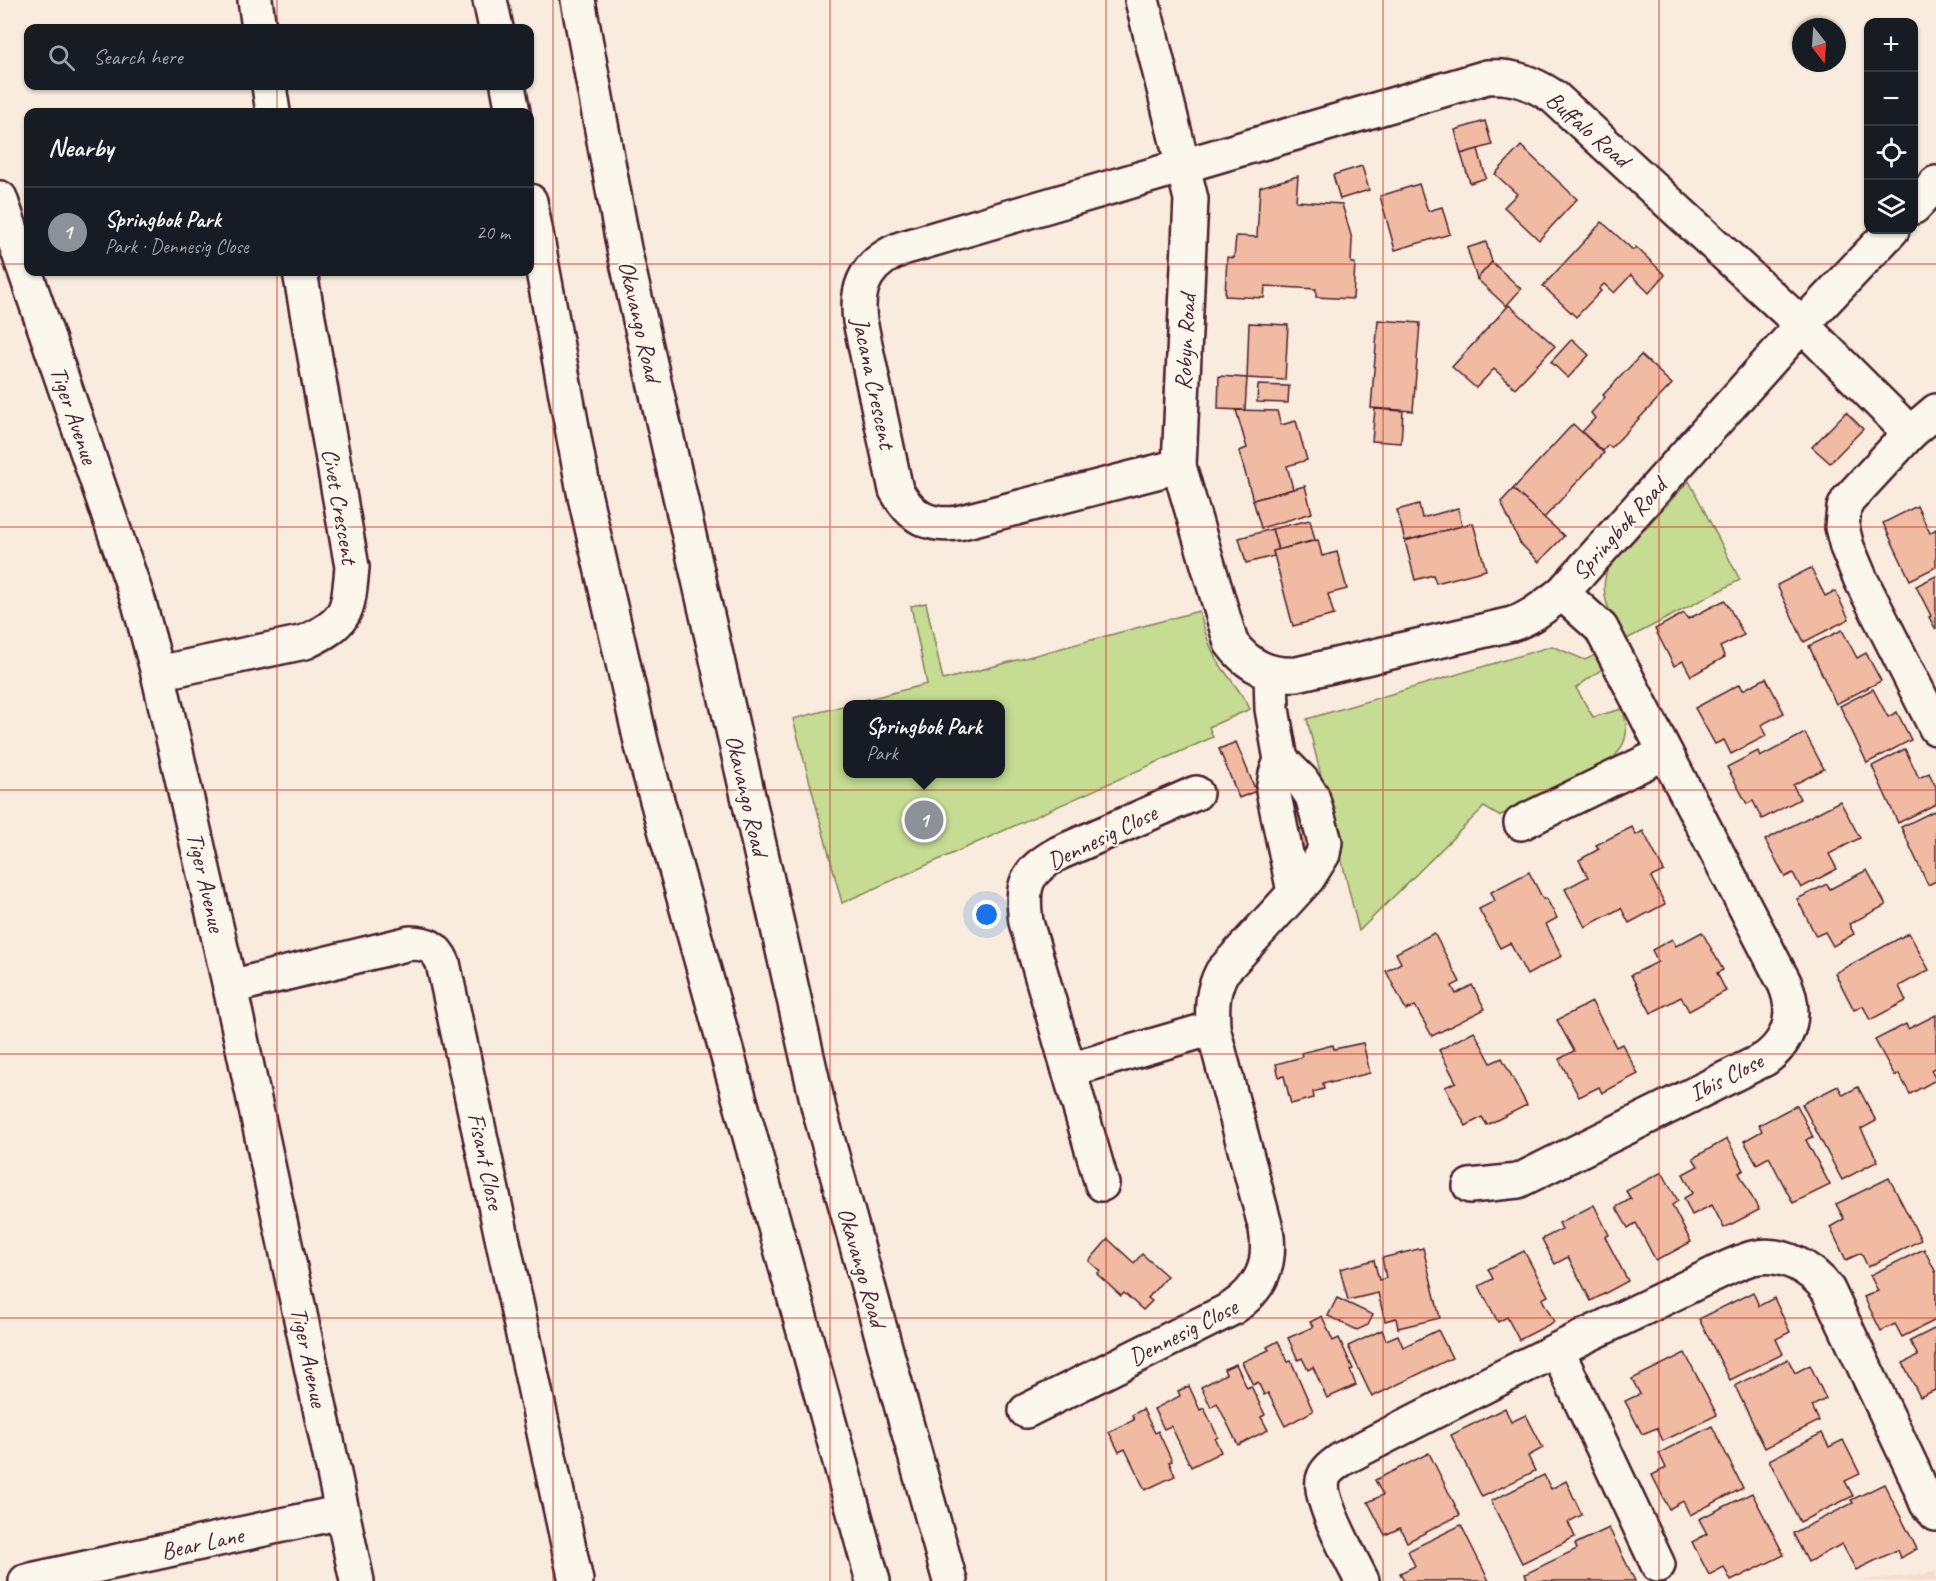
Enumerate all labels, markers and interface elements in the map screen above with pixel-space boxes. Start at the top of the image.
north arrow [1792,18,1846,72]
map controls [1864,18,1918,234]
button: + [1864,18,1918,72]
search box [24,24,534,90]
icon: search [45,41,78,74]
text: Search here [93,43,183,71]
button: − [1864,72,1918,126]
street label: Buffalo Road [1540,84,1639,176]
button: locate [1864,126,1918,180]
text: Nearby [48,131,113,164]
button: layers [1864,180,1918,234]
text: Springbok Park [105,206,221,234]
text: 1 [63,220,72,245]
text: 20 m [476,220,510,245]
text: Park · Dennesig Close [105,234,249,259]
street label: Okavango Road [612,258,669,388]
street label: Robyn Road [1168,290,1203,391]
street label: Jacana Crescent [845,314,903,453]
street label: Tiger Avenue [43,362,105,470]
street label: Civet Crescent [315,446,365,568]
street label: Springbok Road [1565,469,1675,586]
popup [843,700,1005,778]
text: Springbok Park [866,713,982,741]
street label: Okavango Road [719,732,776,862]
text: Park [866,741,898,766]
street label: Dennesig Close [1042,797,1164,876]
pin: 1 [904,798,944,842]
street label: Tiger Avenue [180,829,233,937]
your location [972,900,1001,929]
street label: Ibis Close [1684,1045,1770,1108]
street label: Fisant Close [461,1110,511,1214]
street label: Okavango Road [831,1204,894,1334]
street label: Dennesig Close [1124,1291,1244,1372]
street label: Tiger Avenue [284,1304,335,1412]
street label: Bear Lane [158,1519,248,1566]

